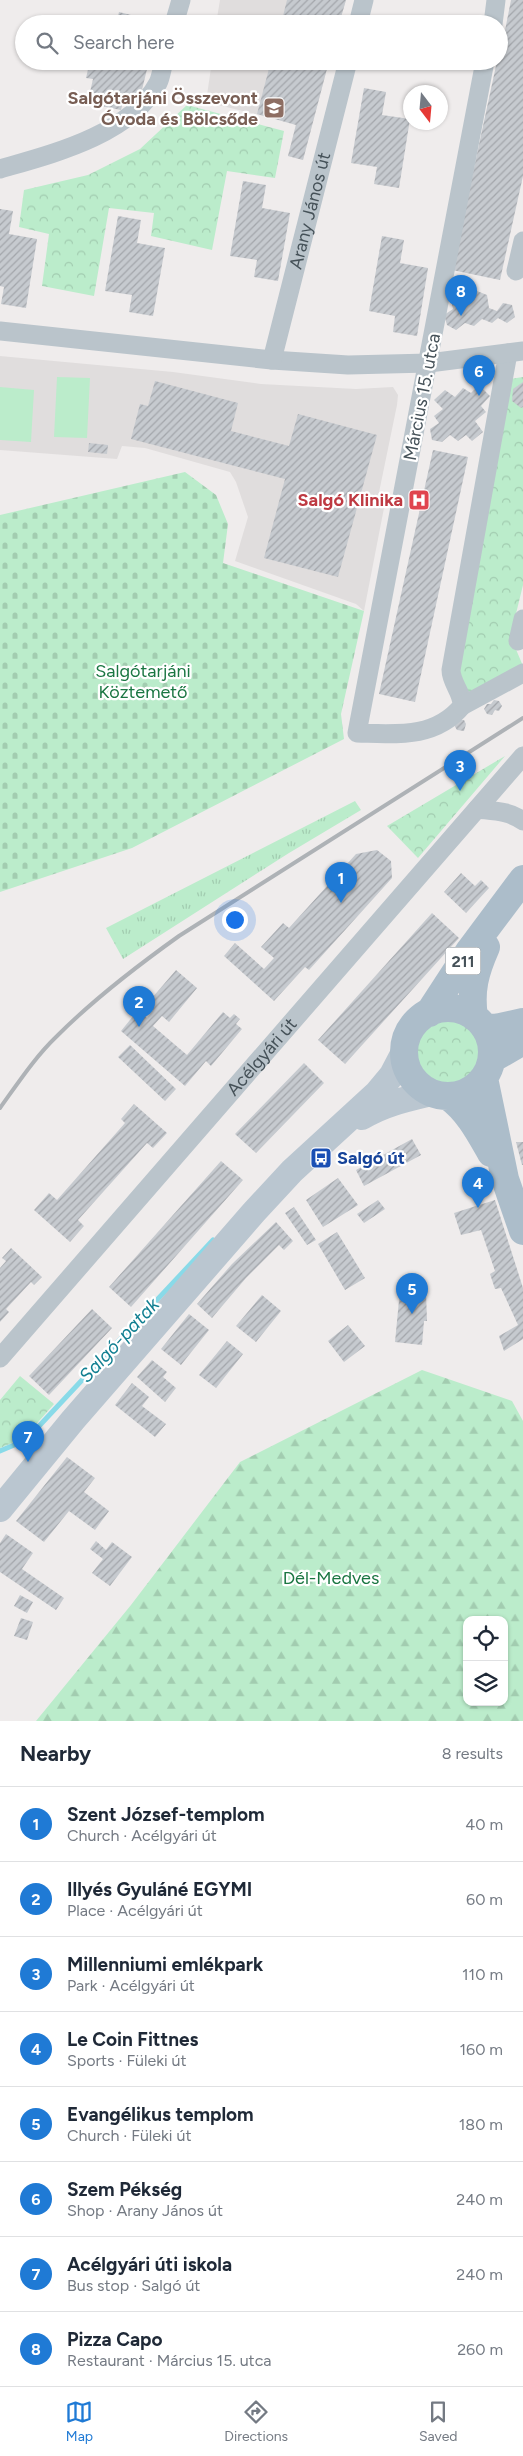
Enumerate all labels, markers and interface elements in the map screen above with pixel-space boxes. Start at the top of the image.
search box [15,15,508,70]
icon: search [33,29,61,57]
text: Search here [73,31,175,54]
north arrow [403,85,448,130]
place label: Salgótarjáni Összevont Óvoda és Bölcsőde [68,87,258,130]
school or university icon: Salgótarjáni Összevont Óvoda és Bölcsőde [262,96,286,120]
street label: Arany János út [284,150,335,272]
pin: 8 [445,275,477,316]
street label: Március 15. utca [399,332,445,462]
pin: 6 [463,355,495,396]
hospital icon: Salgó Klinika [407,488,431,512]
place label: Salgó Klinika [298,489,403,511]
park label: Salgótarjáni Köztemető [95,660,191,703]
pin: 3 [444,750,476,791]
pin: 1 [325,862,357,903]
your location [222,907,248,933]
road number: 211 [446,948,480,974]
pin: 2 [123,986,155,1027]
street label: Acélgyári út [222,1013,302,1100]
bus stop icon: Salgó út [309,1146,333,1170]
place label: Salgó út [337,1147,405,1169]
pin: 4 [462,1167,494,1208]
pin: 5 [396,1273,428,1314]
water label: Salgó-patak [74,1292,164,1387]
pin: 7 [12,1421,44,1462]
park label: Dél-Medves [283,1567,379,1589]
map controls [463,1616,508,1706]
button: locate [463,1616,508,1661]
button: layers [463,1661,508,1706]
text: Nearby [20,1741,91,1766]
text: 8 results [442,1744,503,1763]
text: Szent József-templom [67,1803,265,1826]
text: 1 [33,1815,39,1834]
text: 40 m [465,1815,503,1834]
text: Church · Acélgyári út [67,1826,217,1845]
text: Illyés Gyuláné EGYMI [67,1878,252,1901]
text: 2 [31,1890,41,1909]
text: 60 m [466,1890,503,1909]
text: Place · Acélgyári út [67,1901,203,1920]
text: Millenniumi emlékpark [67,1953,263,1976]
text: 3 [32,1965,40,1984]
text: 110 m [462,1965,503,1984]
text: Park · Acélgyári út [67,1976,195,1995]
text: Le Coin Fittnes [67,2028,198,2051]
text: 4 [31,2040,41,2059]
text: 160 m [460,2040,503,2059]
text: Sports · Füleki út [67,2051,187,2070]
text: Evangélikus templom [67,2103,254,2126]
text: 5 [31,2115,41,2134]
text: 180 m [459,2115,503,2134]
text: Church · Füleki út [67,2126,191,2145]
text: Szem Pékség [67,2178,182,2201]
text: 6 [31,2190,41,2209]
text: 240 m [456,2190,503,2209]
text: Shop · Arany János út [67,2201,223,2220]
text: Acélgyári úti iskola [67,2253,232,2276]
text: 7 [32,2265,40,2284]
text: 240 m [456,2265,503,2284]
text: Bus stop · Salgó út [67,2276,200,2295]
text: Pizza Capo [67,2328,163,2351]
text: 8 [31,2340,41,2359]
text: 260 m [457,2340,503,2359]
text: Restaurant · Március 15. utca [67,2351,271,2370]
tab: Map [65,2398,93,2445]
tab: Directions [224,2398,288,2445]
tab: Saved [419,2398,458,2445]

